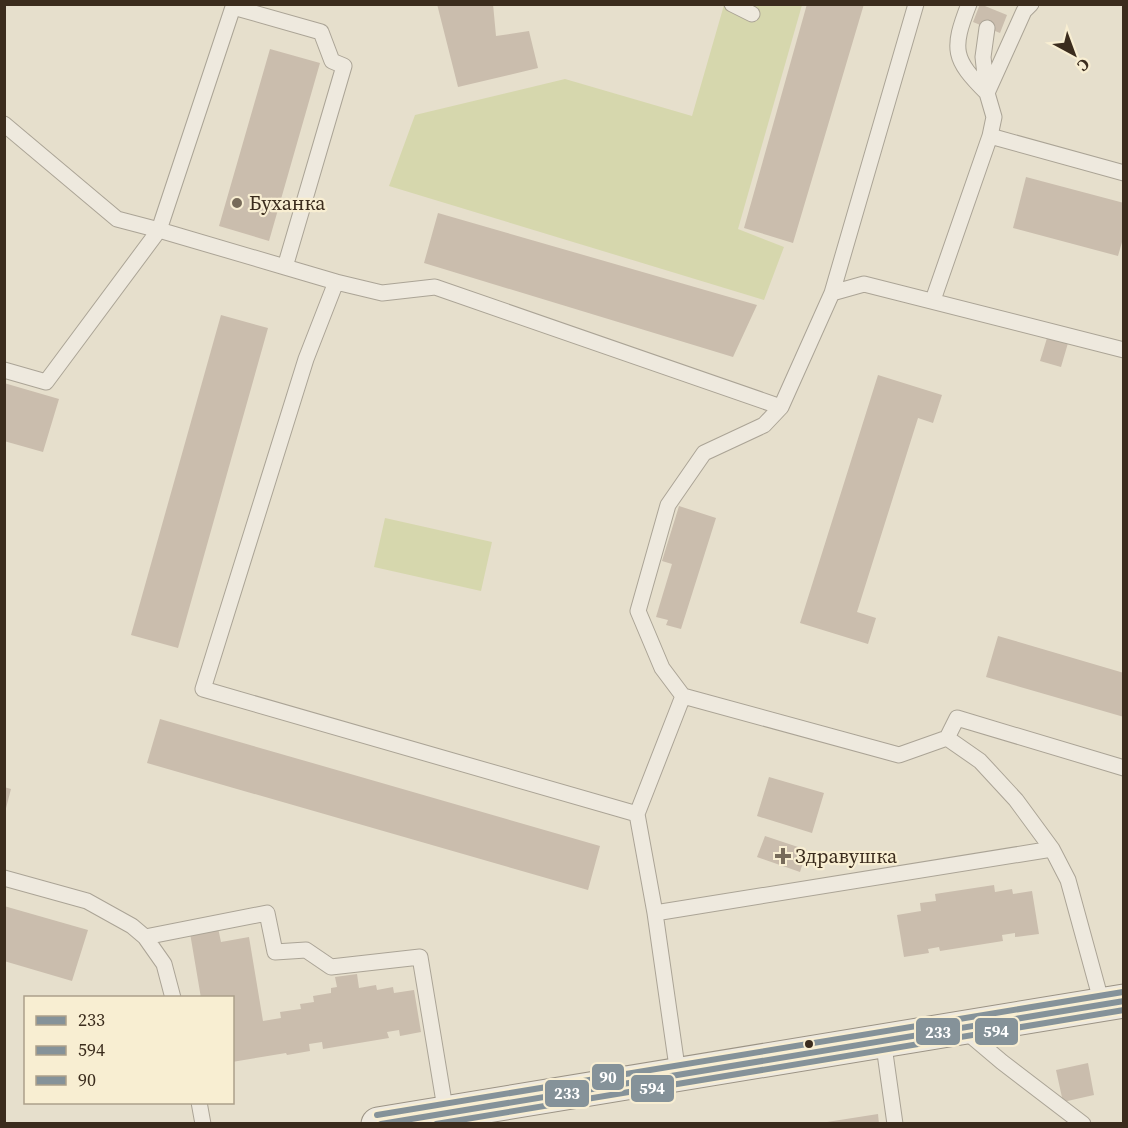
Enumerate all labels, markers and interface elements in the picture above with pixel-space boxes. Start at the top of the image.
north arrow [1044,24,1104,84]
text: С [1073,54,1095,77]
place label: Буханка [249,189,326,217]
marker: Буханка [230,196,244,210]
place label: Здравушка [795,842,898,870]
marker: Здравушка [776,849,790,863]
legend [24,996,234,1104]
text: 233 [78,1007,105,1032]
line badge: 233 [915,1017,961,1046]
line badge: 594 [974,1017,1019,1046]
text: 594 [983,1020,1009,1042]
text: 233 [925,1021,951,1043]
text: 594 [78,1037,105,1062]
unlabelled marker [803,1038,815,1050]
line badge: 90 [591,1063,625,1091]
text: 90 [599,1066,617,1088]
text: 90 [78,1067,96,1092]
line badge: 594 [630,1074,675,1103]
text: 594 [639,1077,665,1099]
line badge: 233 [544,1079,590,1108]
text: 233 [554,1082,580,1104]

